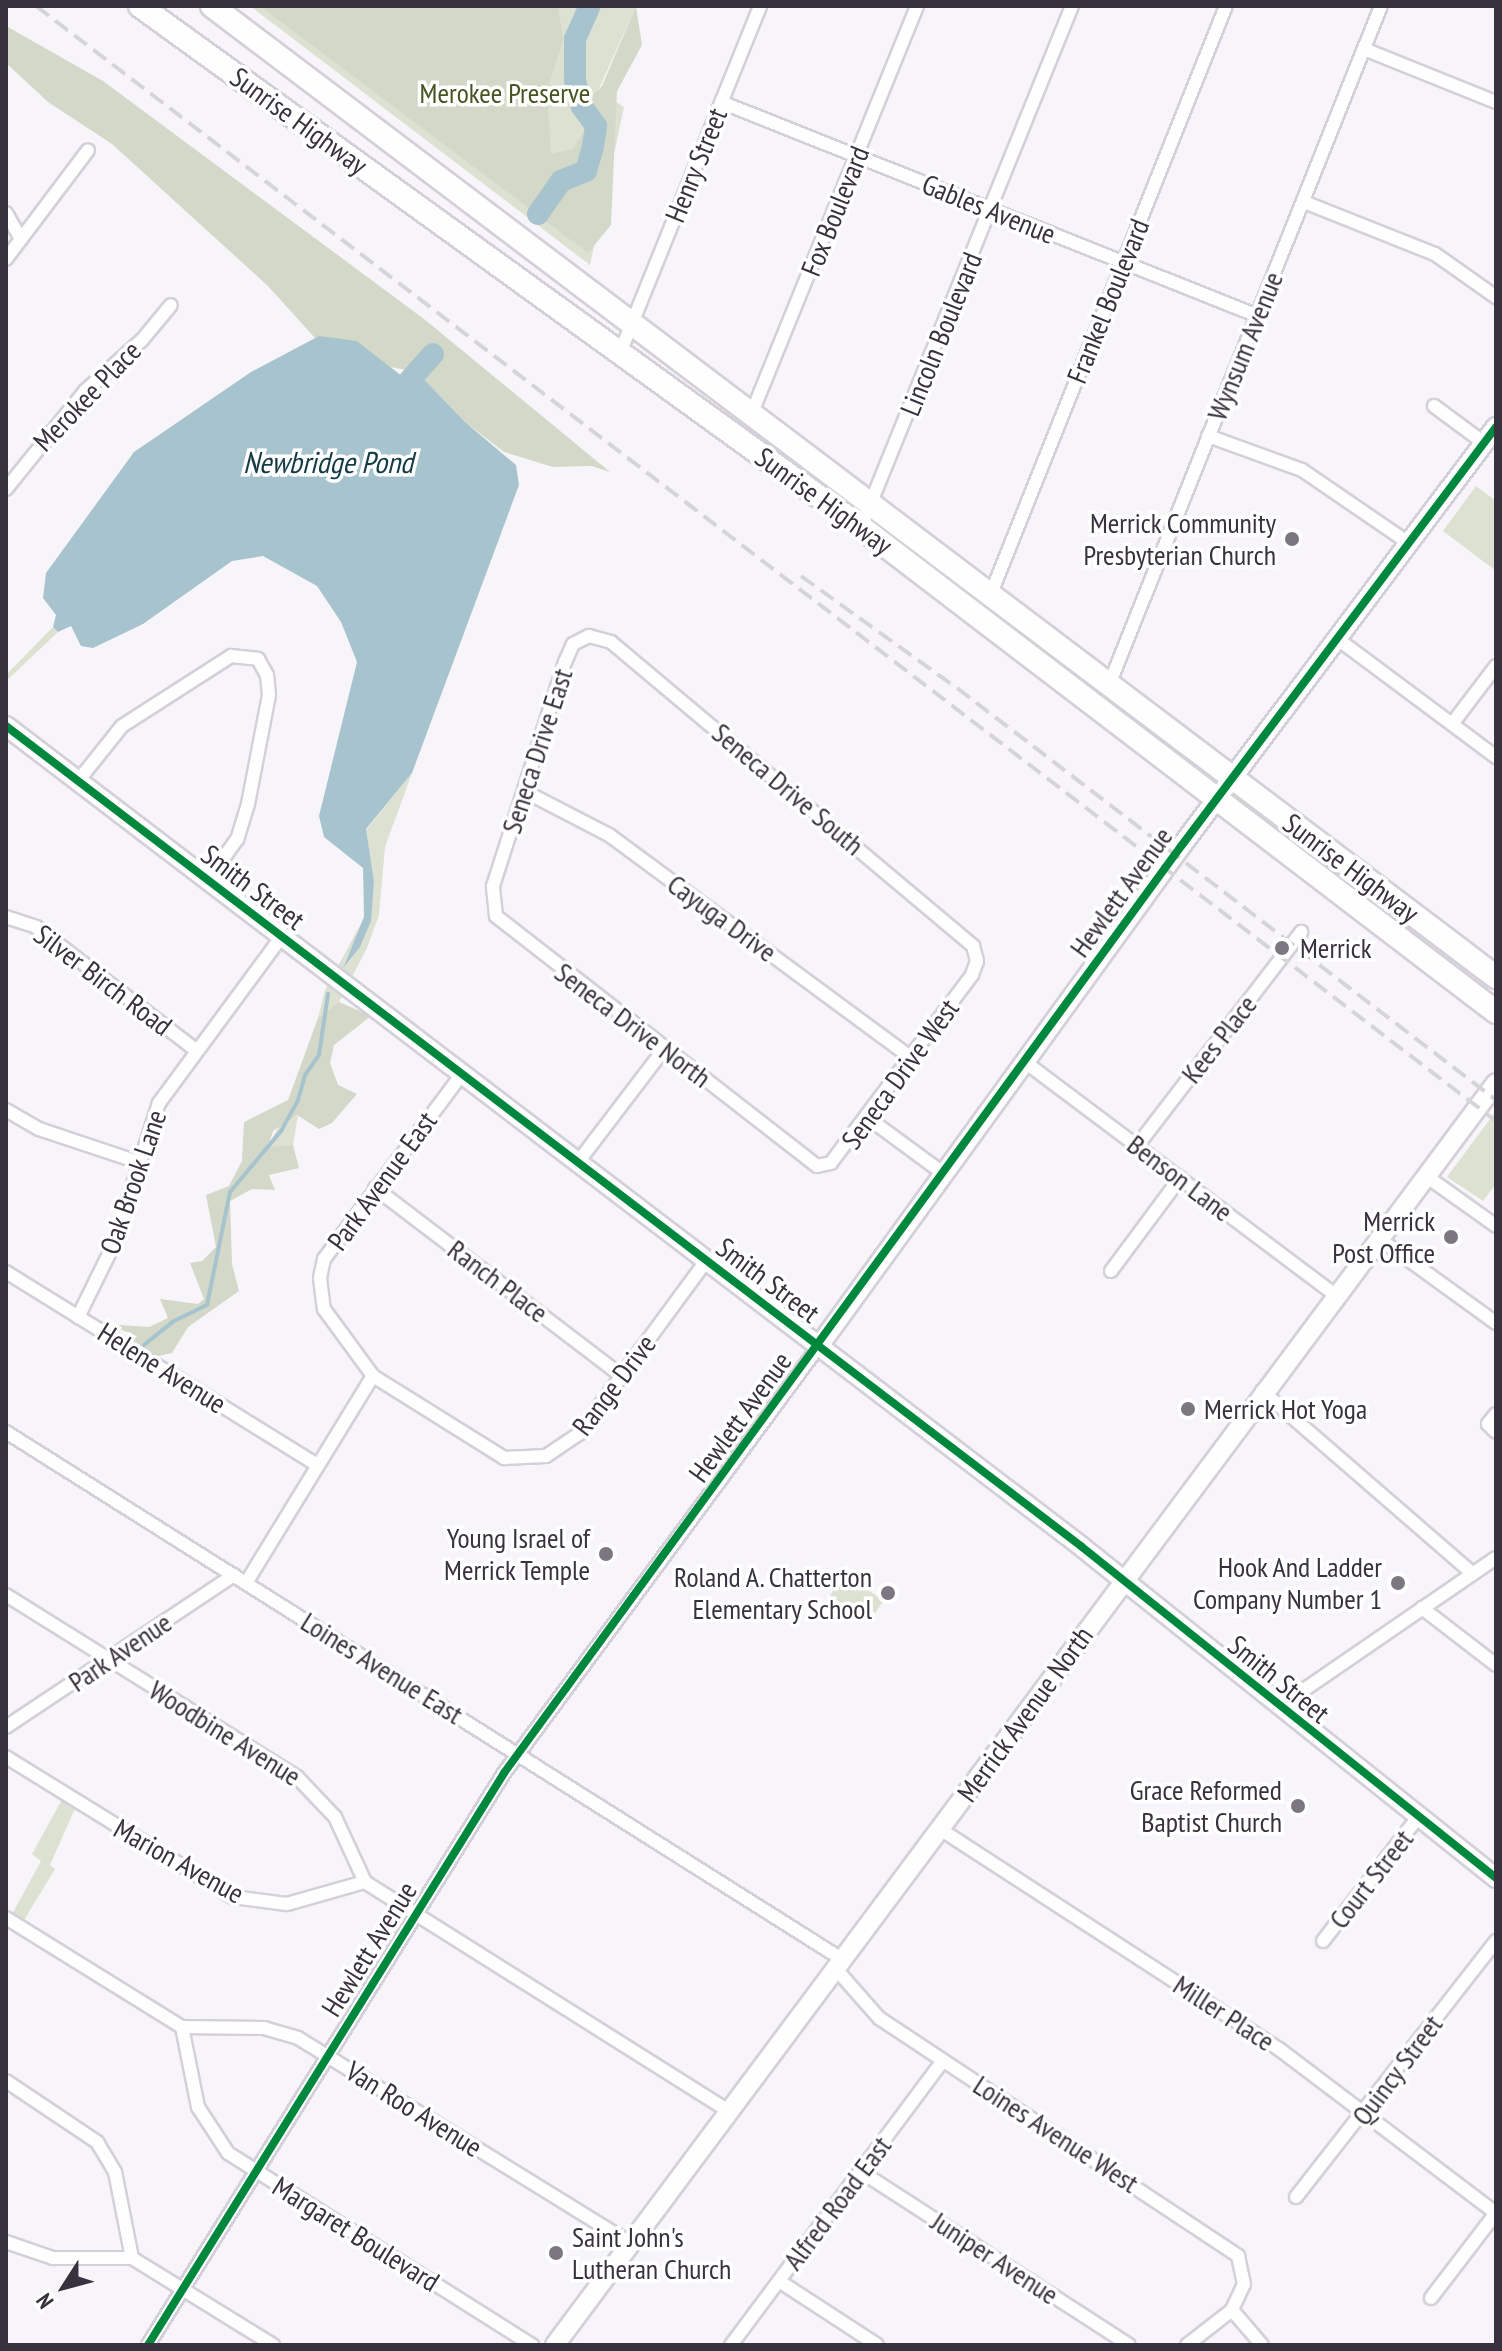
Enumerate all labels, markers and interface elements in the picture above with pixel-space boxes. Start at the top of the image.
street label: Sunrise Highway [224,60,374,182]
park label: Merokee Preserve [420,76,590,110]
street label: Henry Street [658,103,734,227]
street label: Fox Boulevard [794,141,876,281]
street label: Gables Avenue [917,167,1061,251]
street label: Frankel Boulevard [1060,214,1156,388]
street label: Lincoln Boulevard [893,247,989,421]
street label: Wynsum Avenue [1200,267,1290,425]
street label: Merokee Place [26,334,148,458]
street label: Sunrise Highway [749,440,899,562]
water label: Newbridge Pond [243,444,413,480]
place label: Merrick Community Presbyterian Church [1084,506,1276,572]
marker: Merrick Community Presbyterian Church [1283,530,1301,548]
street label: Seneca Drive East [495,664,579,838]
street label: Seneca Drive South [705,716,871,862]
street label: Sunrise Highway [1277,806,1425,930]
street label: Hewlett Avenue [1062,820,1180,964]
street label: Smith Street [195,837,311,937]
street label: Cayuga Drive [661,867,783,969]
street label: Silver Birch Road [28,917,178,1043]
place label: Merrick [1300,931,1372,965]
marker: Merrick [1271,937,1293,959]
street label: Seneca Drive North [548,955,718,1095]
street label: Kees Place [1174,988,1264,1090]
street label: Seneca Drive West [834,992,966,1156]
street label: Oak Brook Lane [92,1105,174,1259]
street label: Park Avenue East [320,1105,444,1257]
street label: Benson Lane [1121,1128,1239,1228]
place label: Merrick Post Office [1332,1204,1435,1270]
marker: Merrick Post Office [1442,1228,1460,1246]
street label: Smith Street [710,1230,826,1330]
street label: Ranch Place [441,1233,555,1329]
street label: Helene Avenue [92,1315,232,1421]
street label: Range Drive [565,1328,663,1442]
street label: Hewlett Avenue [681,1345,799,1489]
place label: Merrick Hot Yoga [1204,1392,1368,1426]
marker: Merrick Hot Yoga [1179,1400,1197,1418]
place label: Young Israel of Merrick Temple [443,1521,590,1587]
marker: Young Israel of Merrick Temple [597,1545,615,1563]
place label: Hook And Ladder Company Number 1 [1192,1550,1382,1616]
place label: Roland A. Chatterton Elementary School [671,1560,872,1626]
marker: Hook And Ladder Company Number 1 [1389,1574,1407,1592]
marker: Roland A. Chatterton Elementary School [879,1584,897,1602]
street label: Park Avenue [62,1605,178,1699]
street label: Loines Avenue East [295,1605,469,1731]
street label: Merrick Avenue North [950,1619,1100,1809]
street label: Smith Street [1222,1628,1336,1730]
street label: Woodbine Avenue [143,1673,307,1793]
place label: Grace Reformed Baptist Church [1130,1773,1282,1839]
marker: Grace Reformed Baptist Church [1289,1797,1307,1815]
street label: Marion Avenue [108,1811,250,1911]
street label: Court Street [1322,1823,1420,1935]
street label: Hewlett Avenue [314,1875,424,2023]
street label: Miller Place [1167,1968,1281,2058]
street label: Quincy Street [1344,2008,1450,2132]
street label: Van Roo Avenue [340,2054,488,2164]
street label: Loines Avenue West [967,2068,1145,2200]
street label: Alfred Road East [776,2130,898,2276]
street label: Margaret Boulevard [267,2169,445,2299]
street label: Juniper Avenue [925,2204,1065,2312]
place label: Saint John's Lutheran Church [572,2220,731,2286]
marker: Saint John's Lutheran Church [547,2244,565,2262]
north arrow [24,2247,104,2327]
text: N [30,2288,59,2314]

